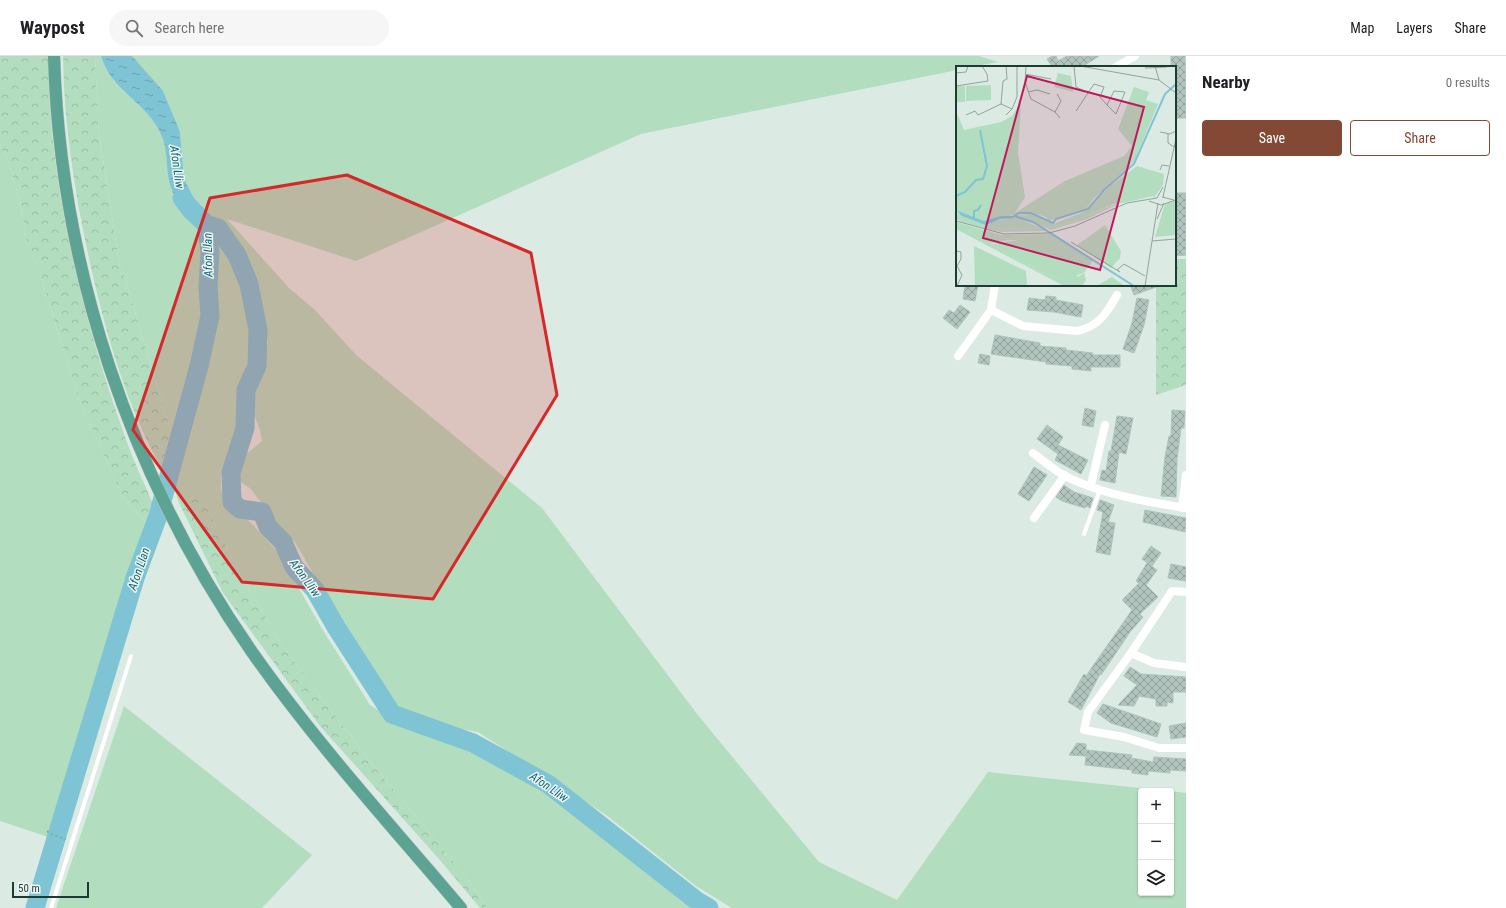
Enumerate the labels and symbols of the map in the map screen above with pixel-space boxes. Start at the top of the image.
inset map [956,66,1176,286]
water label: Afon Lliw [167,144,187,190]
water label: Afon Llan [201,233,215,278]
water label: Afon Llan [125,546,153,593]
water label: Afon Lliw [286,556,324,600]
water label: Afon Lliw [526,769,571,805]
scale bar [12,880,89,899]

